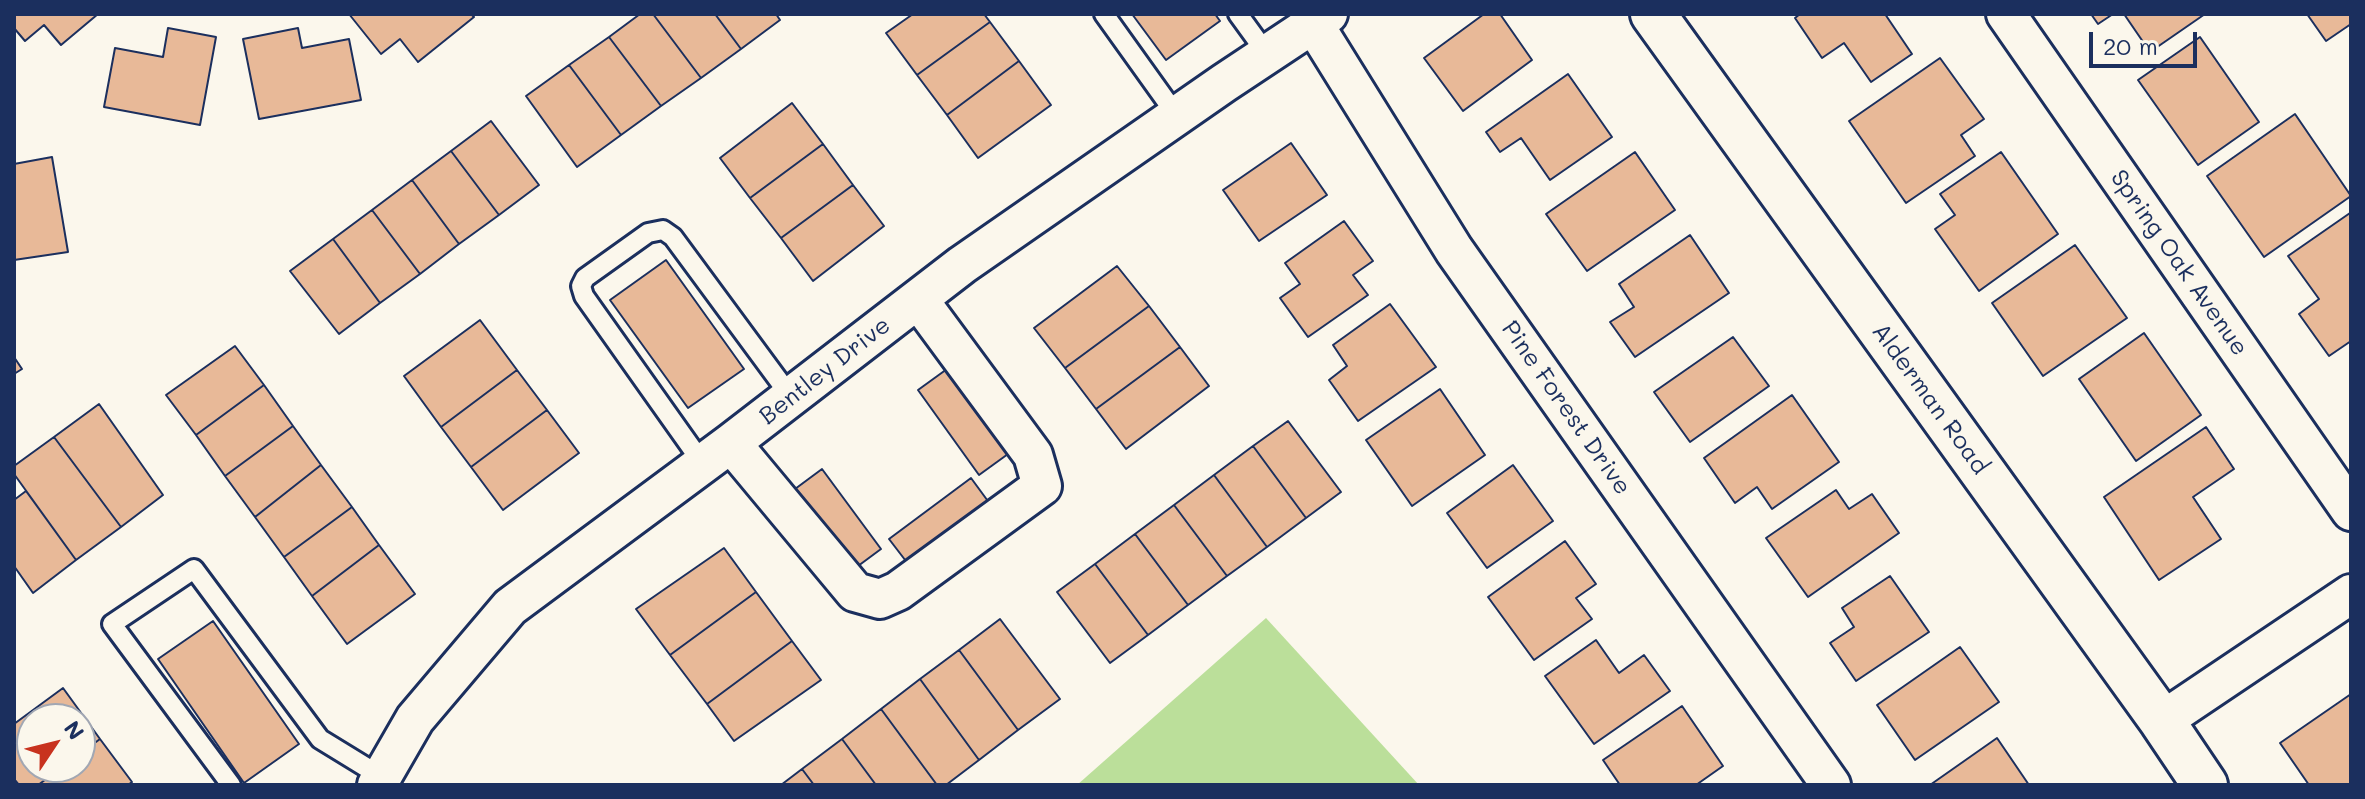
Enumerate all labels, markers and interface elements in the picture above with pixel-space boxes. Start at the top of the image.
scale bar [2093,16,2201,66]
text: 20 m [2103,30,2158,61]
street label: Spring Oak Avenue [2104,165,2254,361]
street label: Bentley Drive [754,311,896,431]
street label: Pine Forest Drive [1495,315,1637,501]
street label: Alderman Road [1866,318,1994,480]
north arrow [16,703,96,783]
text: N [58,715,91,745]

